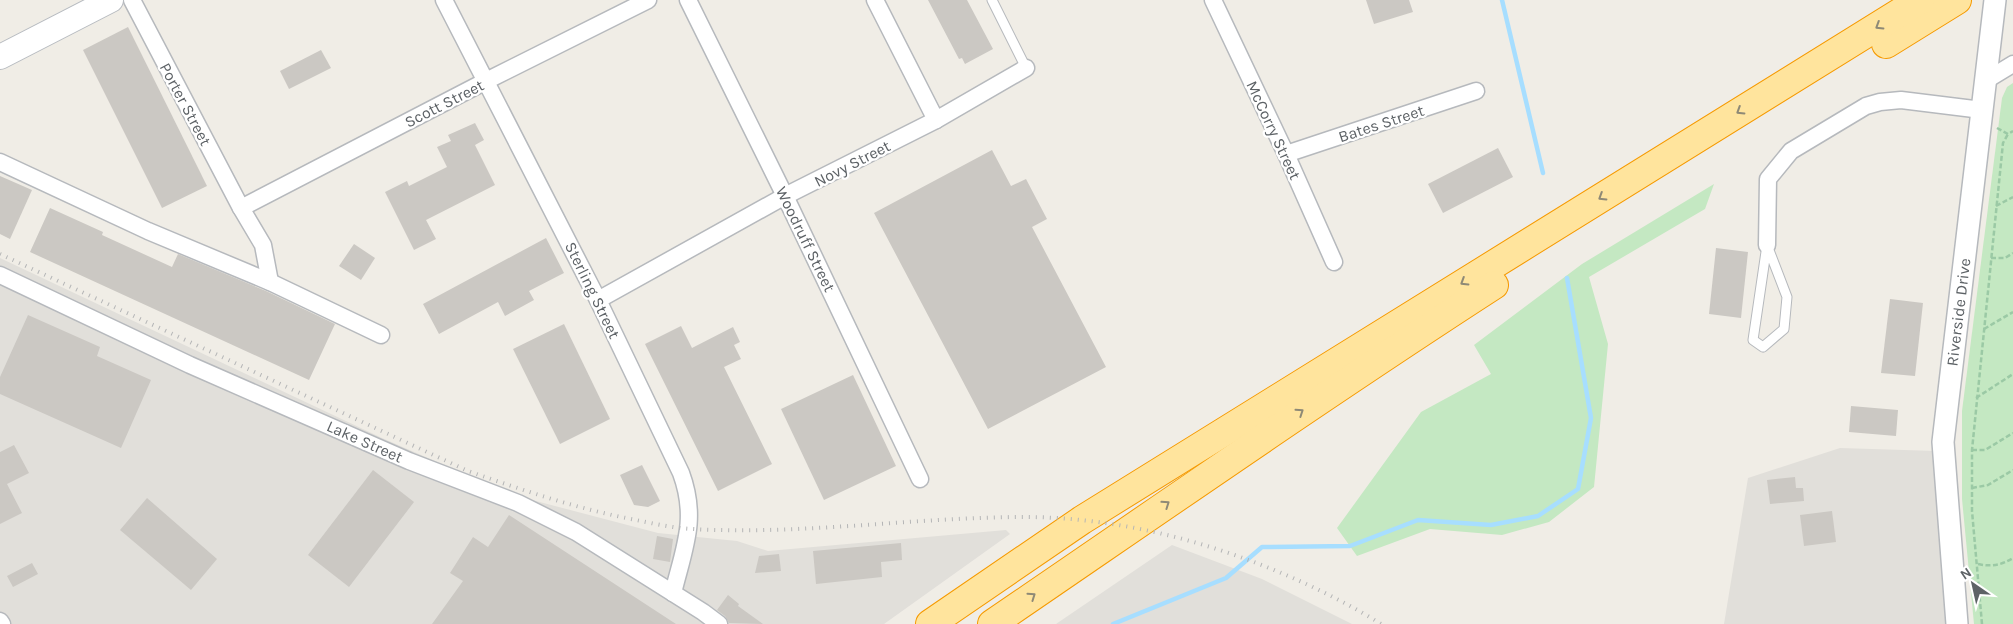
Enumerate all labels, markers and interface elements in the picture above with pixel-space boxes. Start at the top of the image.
one-way arrow [1875,19,1884,29]
street label: Porter Street [156,60,215,149]
street label: Scott Street [401,75,487,132]
street label: McCorry Street [1242,78,1305,183]
street label: Bates Street [1336,101,1426,146]
one-way arrow [1737,105,1746,115]
street label: Novy Street [811,136,893,191]
street label: Woodruff Street [772,183,839,295]
one-way arrow [1599,190,1608,200]
street label: Sterling Street [561,239,624,342]
street label: Riverside Drive [1942,257,1975,367]
one-way arrow [1460,276,1470,285]
one-way arrow [1295,409,1304,418]
street label: Lake Street [324,416,406,467]
one-way arrow [1160,501,1170,510]
north arrow [1948,559,1998,609]
text: N [1957,564,1975,583]
one-way arrow [1027,593,1036,602]

